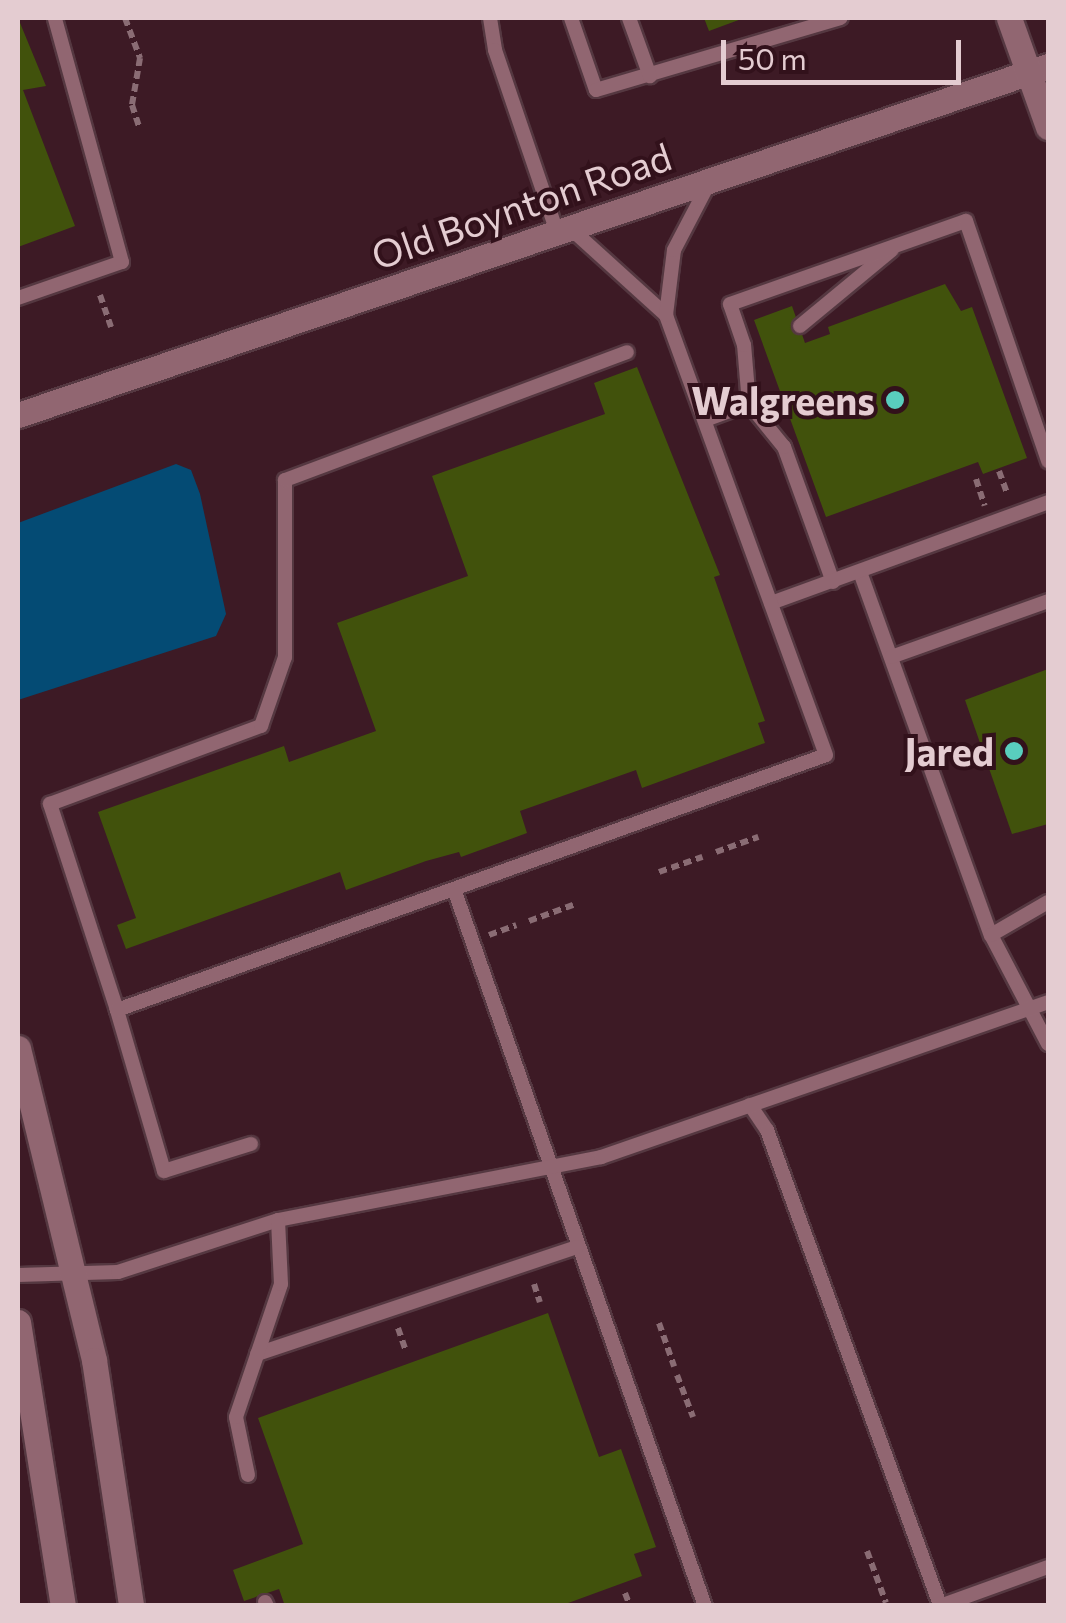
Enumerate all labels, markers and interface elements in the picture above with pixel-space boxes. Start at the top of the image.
scale bar [726,20,966,82]
text: 50 m [738,39,807,76]
street label: Old Boynton Road [365,132,677,278]
place label: Walgreens [691,377,875,423]
marker: Walgreens [884,389,906,411]
place label: Jared [904,728,994,774]
marker: Jared [1003,740,1025,762]

